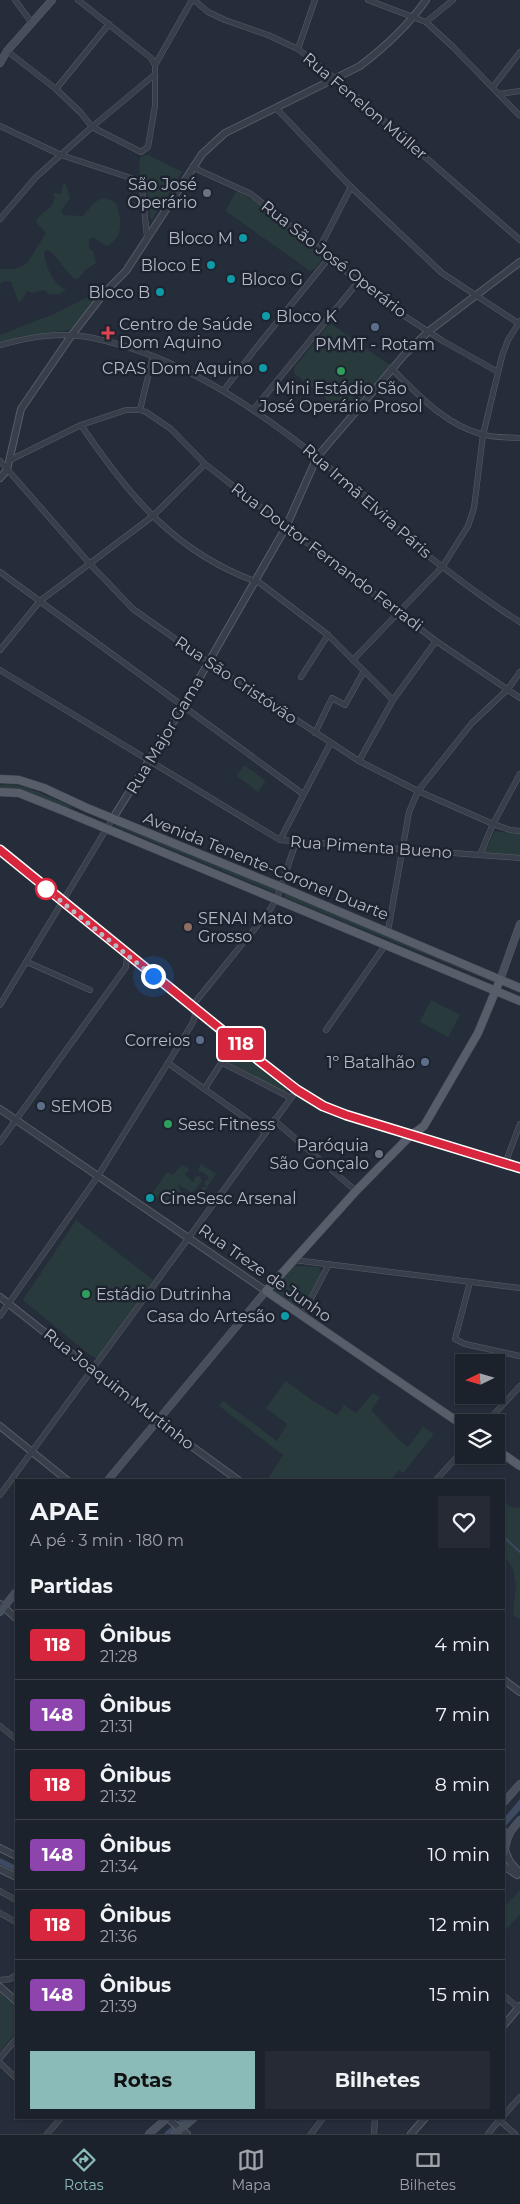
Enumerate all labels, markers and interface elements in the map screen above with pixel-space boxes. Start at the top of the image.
street label: Rua Fenelon Müller [299,49,431,163]
place label: São José Operário [127,175,197,212]
marker: São José Operário [201,187,213,199]
street label: Rua São José Operário [258,196,410,322]
place label: Bloco M [168,229,233,248]
marker: Bloco M [237,232,249,244]
place label: Bloco E [141,256,201,275]
marker: Bloco E [205,259,217,271]
place label: Bloco G [241,270,303,289]
marker: Bloco G [225,273,237,285]
place label: Bloco B [88,283,150,302]
marker: Bloco B [154,286,166,298]
place label: Bloco K [276,307,337,326]
marker: Bloco K [260,310,272,322]
place label: Centro de Saúde Dom Aquino [119,315,253,352]
marker: PMMT - Rotam [369,321,381,333]
marker: Centro de Saúde Dom Aquino [101,326,115,340]
place label: PMMT - Rotam [315,335,435,354]
place label: CRAS Dom Aquino [102,359,253,378]
marker: CRAS Dom Aquino [257,362,269,374]
marker: Mini Estádio São José Operário Prosol [335,365,347,377]
place label: Mini Estádio São José Operário Prosol [258,379,423,416]
street label: Rua Irmã Elvira Páris [299,440,435,562]
street label: Rua Doutor Fernando Ferradi [227,479,427,635]
street label: Rua São Cristóvão [171,632,301,728]
street label: Rua Major Gama [122,673,208,797]
street label: Avenida Tenente-Coronel Duarte [141,808,391,924]
street label: Rua Pimenta Bueno [289,832,453,862]
unlabelled marker [35,878,57,900]
place label: SENAI Mato Grosso [198,909,293,946]
marker: SENAI Mato Grosso [182,921,194,933]
your location [141,964,166,989]
line badge: 118 [212,1028,270,1060]
place label: Correios [125,1031,190,1050]
text: 118 [228,1033,254,1055]
marker: Correios [194,1034,206,1046]
place label: 1º Batalhão [327,1053,415,1072]
marker: 1º Batalhão [419,1056,431,1068]
place label: SEMOB [51,1097,112,1116]
marker: SEMOB [35,1100,47,1112]
place label: Sesc Fitness [178,1115,276,1134]
marker: Sesc Fitness [162,1118,174,1130]
place label: Paróquia São Gonçalo [269,1136,369,1173]
marker: Paróquia São Gonçalo [373,1148,385,1160]
place label: CineSesc Arsenal [160,1189,297,1208]
marker: CineSesc Arsenal [144,1192,156,1204]
street label: Rua Treze de Junho [195,1220,335,1326]
place label: Estádio Dutrinha [96,1285,232,1304]
marker: Estádio Dutrinha [80,1288,92,1300]
place label: Casa do Artesão [147,1307,275,1326]
marker: Casa do Artesão [279,1310,291,1322]
street label: Rua Joaquim Murtinho [40,1324,198,1454]
north arrow [455,1354,505,1404]
map controls [455,1354,505,1464]
button: layers [455,1414,505,1464]
button: heart [438,1496,490,1548]
text: APAE [30,1497,99,1526]
text: A pé · 3 min · 180 m [30,1531,184,1550]
text: Partidas [30,1575,113,1598]
text: Ônibus [100,1624,171,1647]
text: 4 min [434,1633,490,1656]
text: 118 [45,1634,71,1656]
text: 21:28 [100,1647,138,1666]
text: Ônibus [100,1694,171,1717]
text: 7 min [436,1703,490,1726]
text: 148 [42,1704,73,1726]
text: 21:31 [100,1717,133,1736]
text: Ônibus [100,1764,171,1787]
text: 8 min [435,1773,490,1796]
text: 118 [45,1774,71,1796]
text: 21:32 [100,1787,136,1806]
text: Ônibus [100,1834,171,1857]
text: 10 min [427,1843,490,1866]
text: 148 [42,1844,73,1866]
text: 21:34 [100,1857,138,1876]
text: Ônibus [100,1904,171,1927]
text: 12 min [429,1913,490,1936]
text: 118 [45,1914,71,1936]
text: 21:36 [100,1927,137,1946]
text: Ônibus [100,1974,171,1997]
text: 15 min [429,1983,490,2006]
text: 148 [42,1984,73,2006]
text: 21:39 [100,1997,137,2016]
button: Rotas [30,2051,255,2109]
button: Bilhetes [265,2051,490,2109]
tab: Rotas [64,2146,103,2194]
tab: Mapa [232,2146,271,2194]
tab: Bilhetes [399,2146,456,2194]

